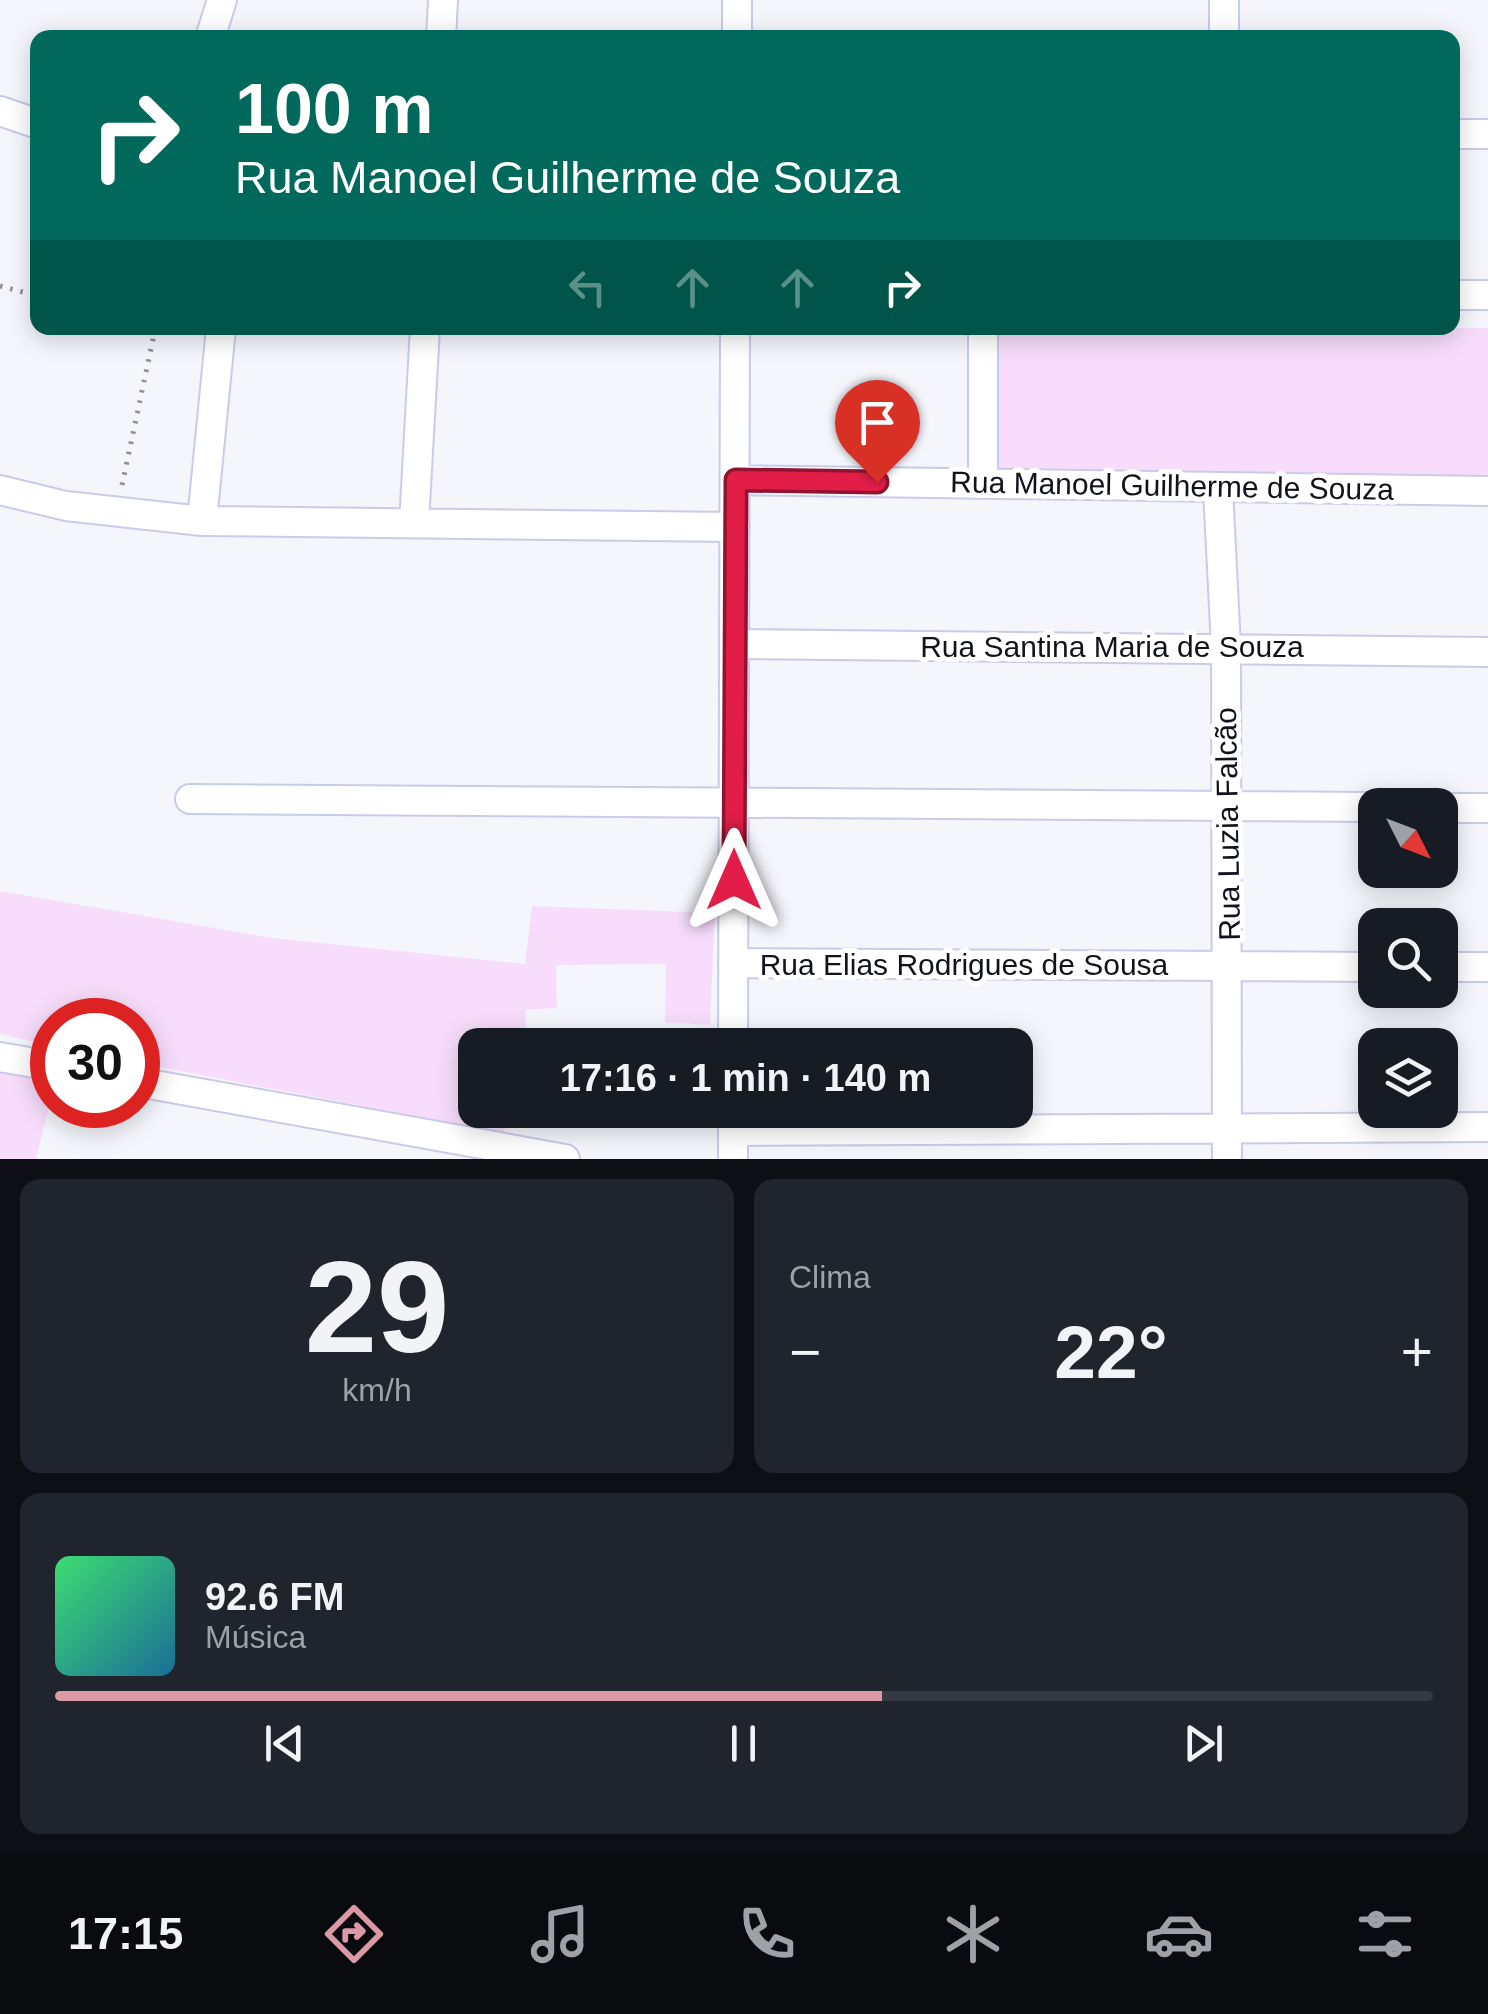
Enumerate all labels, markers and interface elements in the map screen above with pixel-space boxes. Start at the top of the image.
icon: right [70,70,200,200]
text: 100 m [235,70,433,148]
text: Rua Manoel Guilherme de Souza [235,152,900,203]
icon: left [560,260,615,315]
icon: ahead [665,260,720,315]
icon: ahead [770,260,825,315]
icon: right [875,260,930,315]
pin [835,380,920,483]
icon: arrive [850,395,905,450]
street label: Rua Manoel Guilherme de Souza [950,465,1394,506]
street label: Rua Santina Maria de Souza [920,630,1304,663]
street label: Rua Luzia Falcão [1209,707,1246,941]
north arrow [1358,788,1458,888]
map controls [1358,788,1458,1128]
position arrow [682,828,786,932]
button: search [1358,908,1458,1008]
street label: Rua Elias Rodrigues de Sousa [760,948,1169,981]
speed limit sign: 30 [30,998,160,1128]
button: layers [1358,1028,1458,1128]
text: 17:16 · 1 min · 140 m [560,1057,931,1099]
text: 29 [305,1234,449,1380]
text: Clima [789,1259,871,1295]
text: 22° [1054,1310,1168,1394]
text: − [789,1321,821,1383]
text: + [1401,1321,1433,1383]
text: km/h [342,1372,412,1408]
text: 92.6 FM [205,1576,344,1618]
text: Música [205,1619,306,1655]
icon: previous [257,1716,312,1771]
icon: pause [716,1716,771,1771]
icon: next [1176,1716,1231,1771]
icon: directions [319,1899,389,1969]
icon: music [525,1899,595,1969]
icon: phone [732,1899,802,1969]
icon: climate [938,1899,1008,1969]
icon: car [1144,1899,1214,1969]
icon: filters [1350,1899,1420,1969]
text: 17:15 [68,1908,183,1959]

